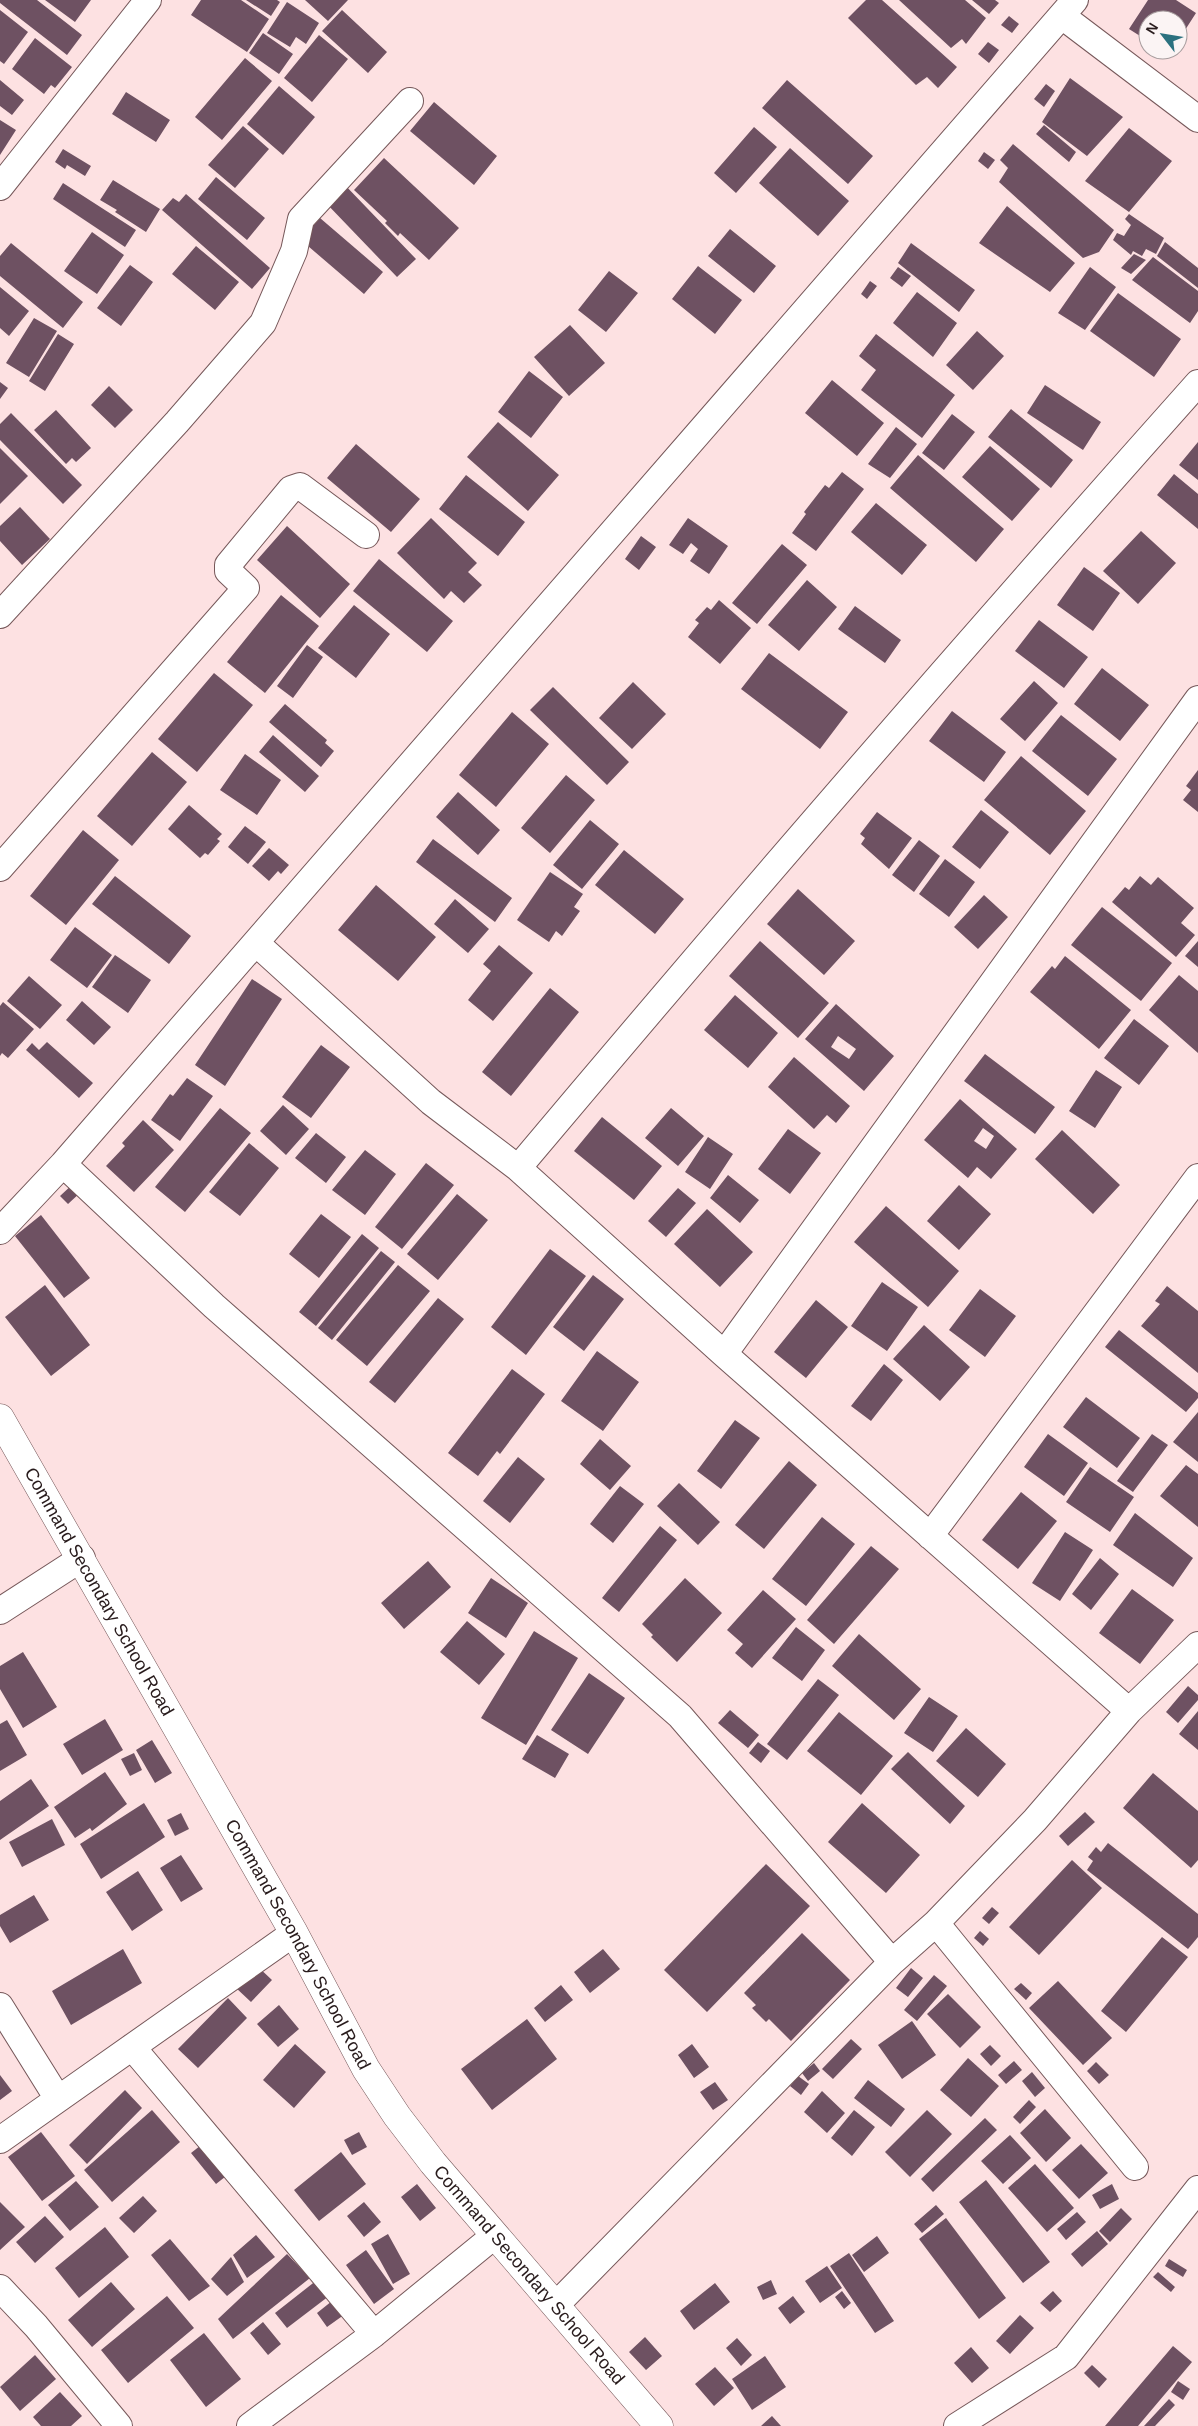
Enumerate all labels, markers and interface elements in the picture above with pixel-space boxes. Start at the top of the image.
north arrow [1138,10,1188,60]
text: N [1142,20,1161,37]
street label: Command Secondary School Road [20,1464,178,1719]
street label: Command Secondary School Road [221,1816,374,2073]
street label: Command Secondary School Road [430,2161,629,2389]

